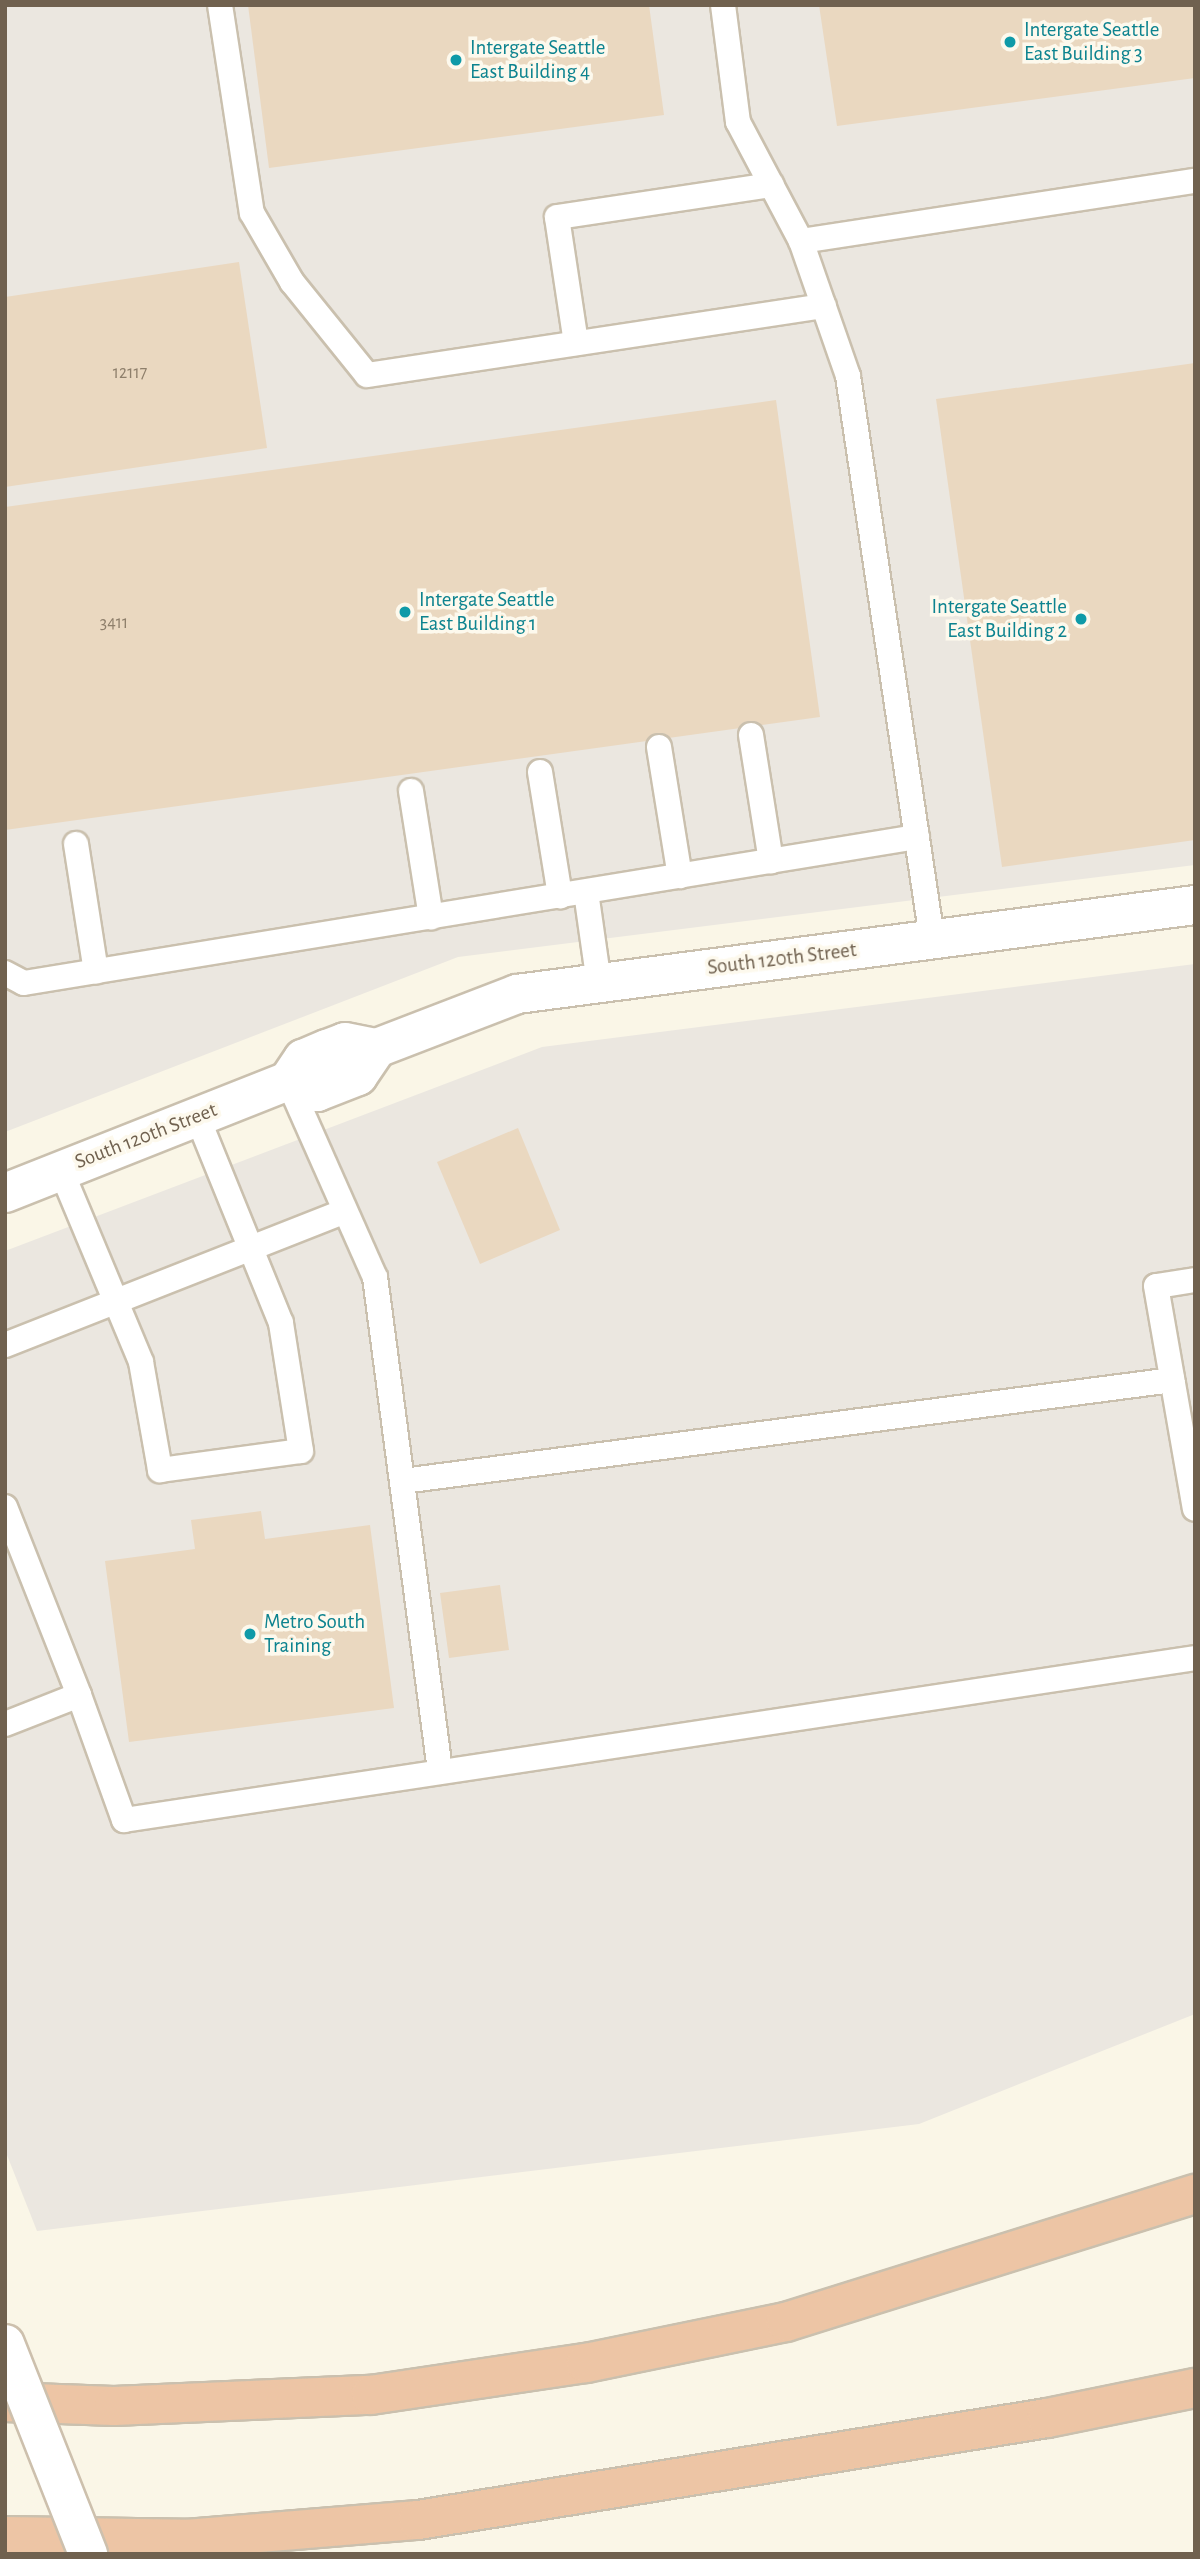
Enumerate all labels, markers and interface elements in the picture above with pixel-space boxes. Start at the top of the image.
place label: Intergate Seattle East Building 3 [1024,17,1159,67]
marker: Intergate Seattle East Building 3 [1002,34,1018,50]
place label: Intergate Seattle East Building 4 [470,35,605,85]
marker: Intergate Seattle East Building 4 [448,52,464,68]
house number: 12117 [113,362,147,384]
place label: Intergate Seattle East Building 1 [419,587,554,637]
place label: Intergate Seattle East Building 2 [932,594,1067,644]
marker: Intergate Seattle East Building 1 [397,604,413,620]
marker: Intergate Seattle East Building 2 [1073,611,1089,627]
house number: 3411 [100,612,128,634]
street label: South 120th Street [706,937,858,981]
street label: South 120th Street [71,1097,221,1175]
place label: Metro South Training [264,1609,365,1659]
marker: Metro South Training [242,1626,258,1642]

